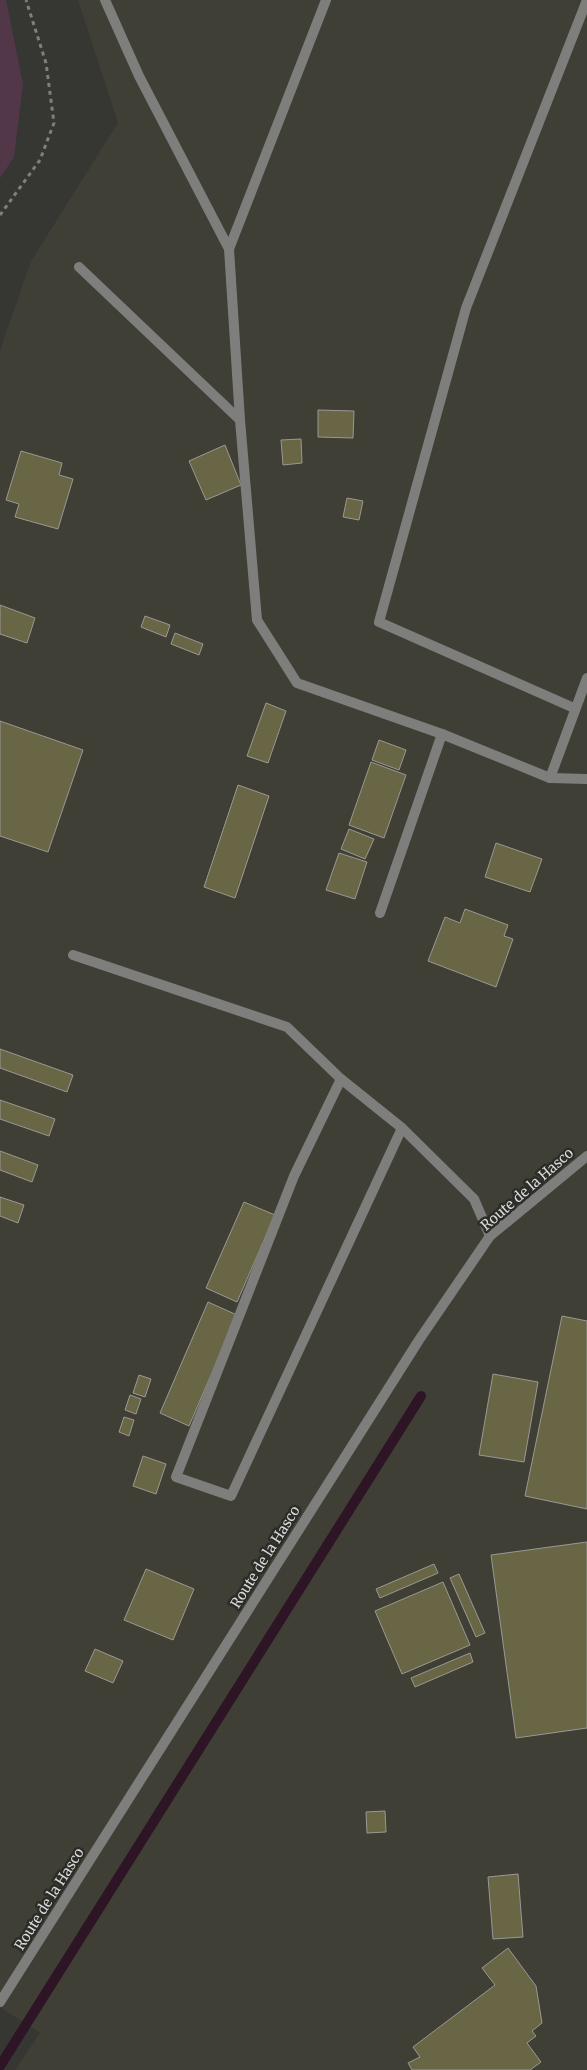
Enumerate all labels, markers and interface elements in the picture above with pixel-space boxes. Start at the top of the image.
street label: Route de la Hasco [477,1144,577,1234]
street label: Route de la Hasco [226,1503,304,1611]
street label: Route de la Hasco [10,1845,88,1953]

